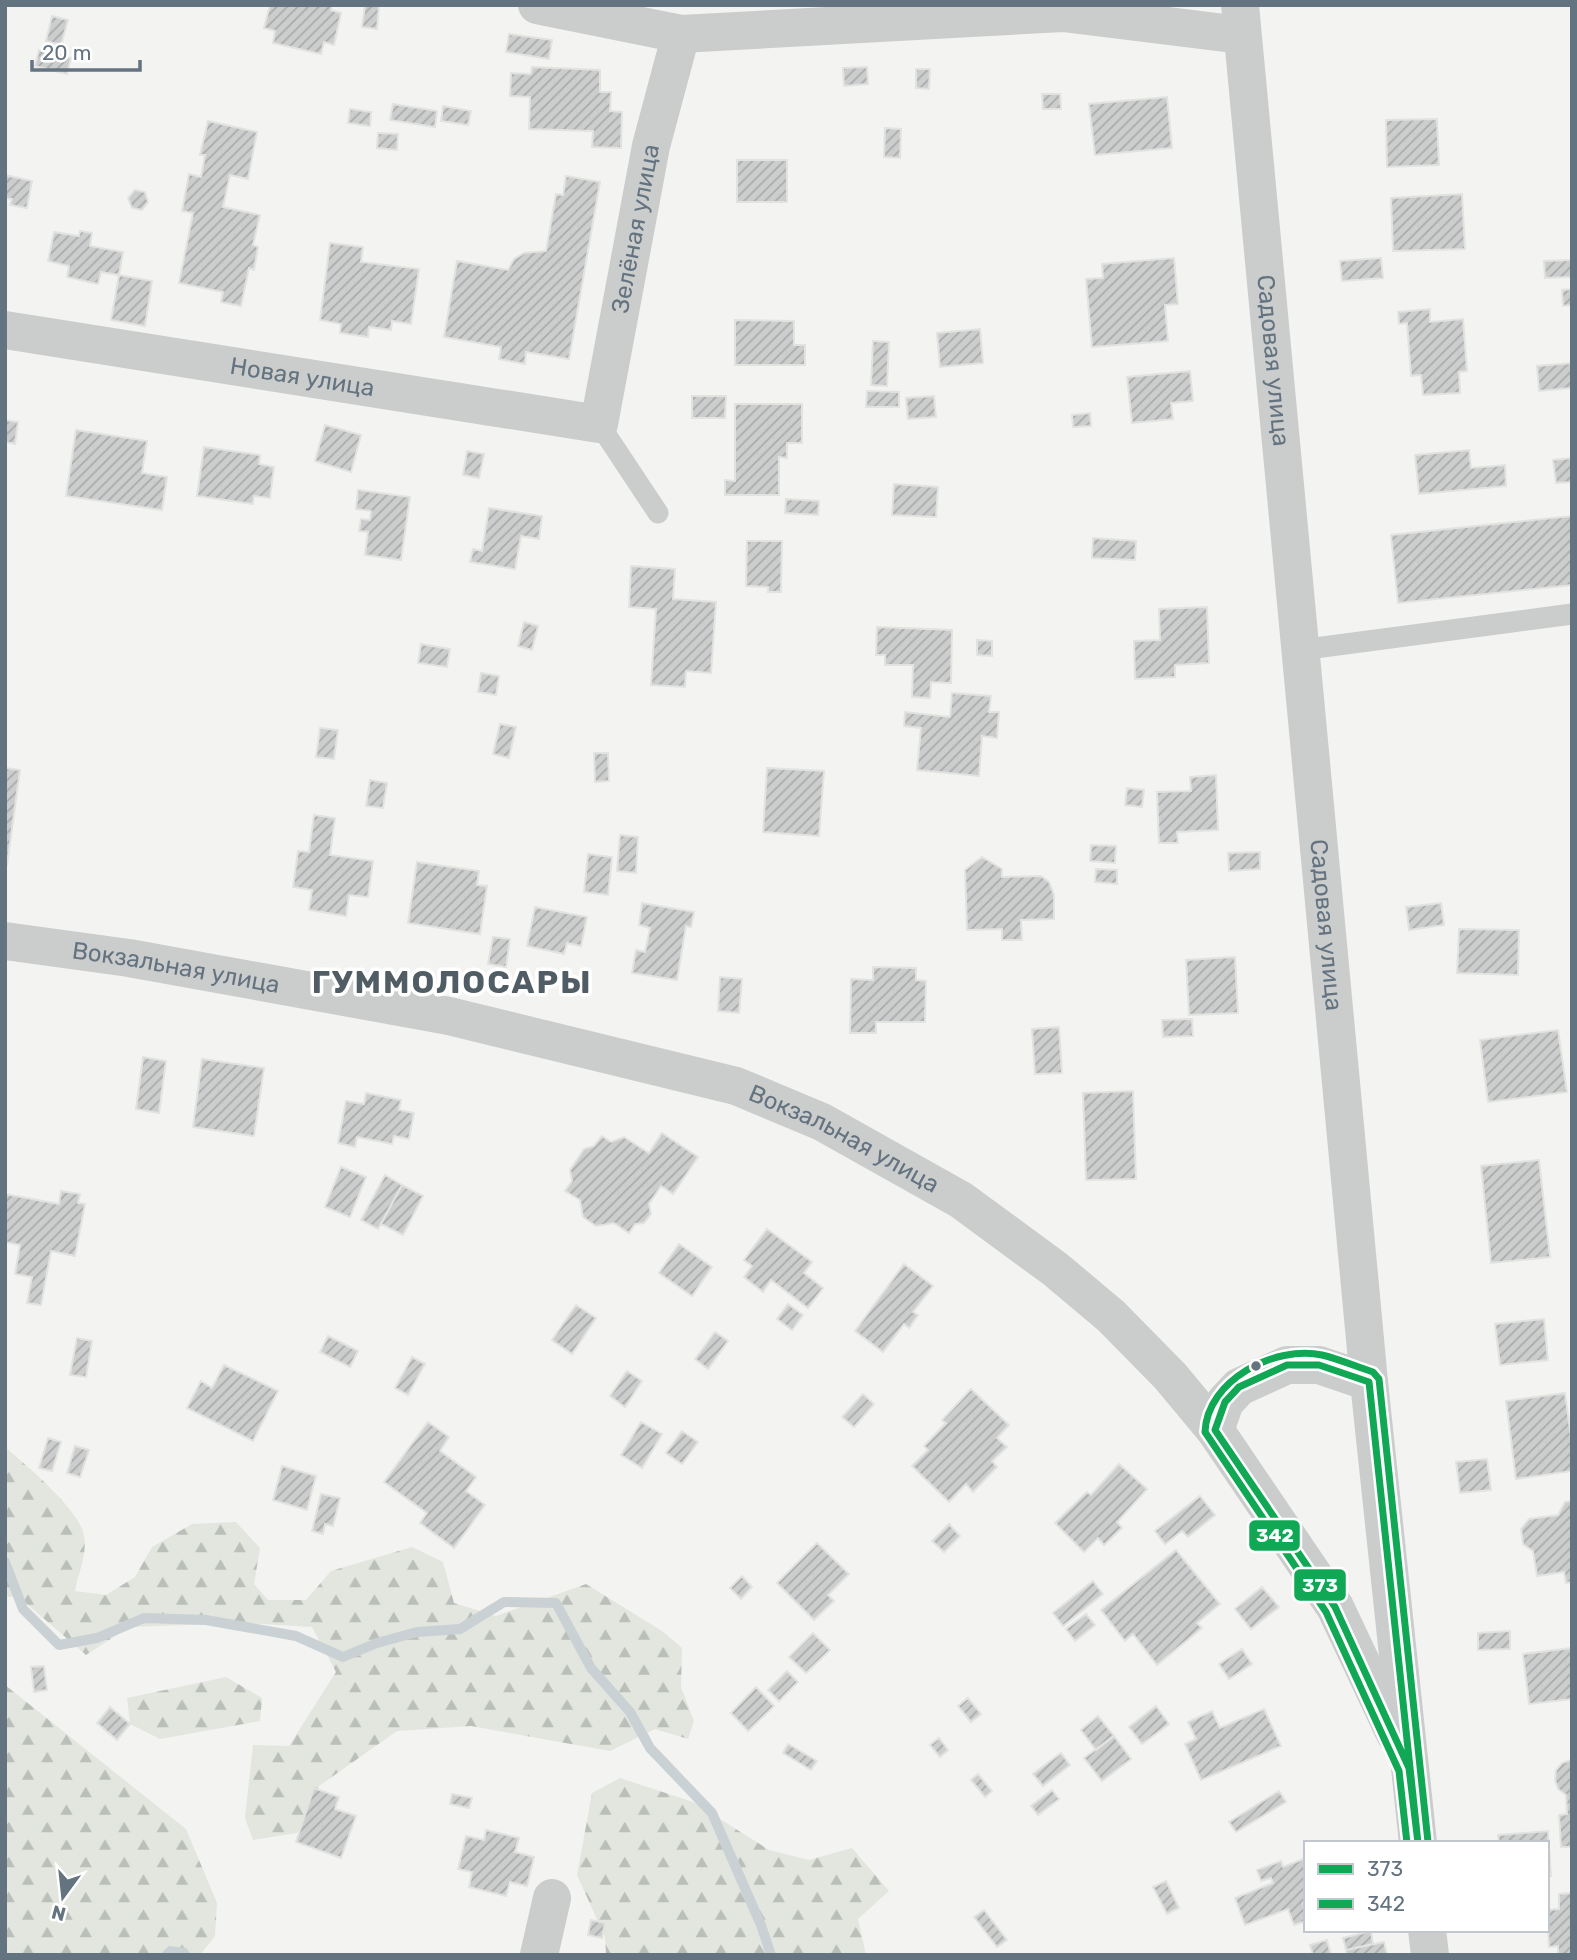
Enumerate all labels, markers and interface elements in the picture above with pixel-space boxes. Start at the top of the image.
scale bar [32,28,140,72]
text: 20 m [42,40,91,65]
street label: Зелёная улица [606,142,665,316]
street label: Садовая улица [1251,273,1295,447]
street label: Новая улица [228,352,376,402]
street label: Садовая улица [1304,838,1348,1012]
street label: Вокзальная улица [70,936,282,999]
district label: ГУММОЛОСАРЫ [312,963,592,1001]
street label: Вокзальная улица [745,1079,944,1199]
unlabelled marker [1249,1359,1263,1373]
line badge: 342 [1248,1519,1301,1552]
text: 342 [1256,1524,1294,1547]
line badge: 373 [1293,1568,1347,1602]
text: 373 [1302,1574,1338,1597]
legend [1304,1841,1549,1932]
text: 373 [1367,1856,1403,1881]
north arrow [28,1862,98,1932]
text: 342 [1367,1891,1405,1916]
text: N [49,1900,68,1926]

